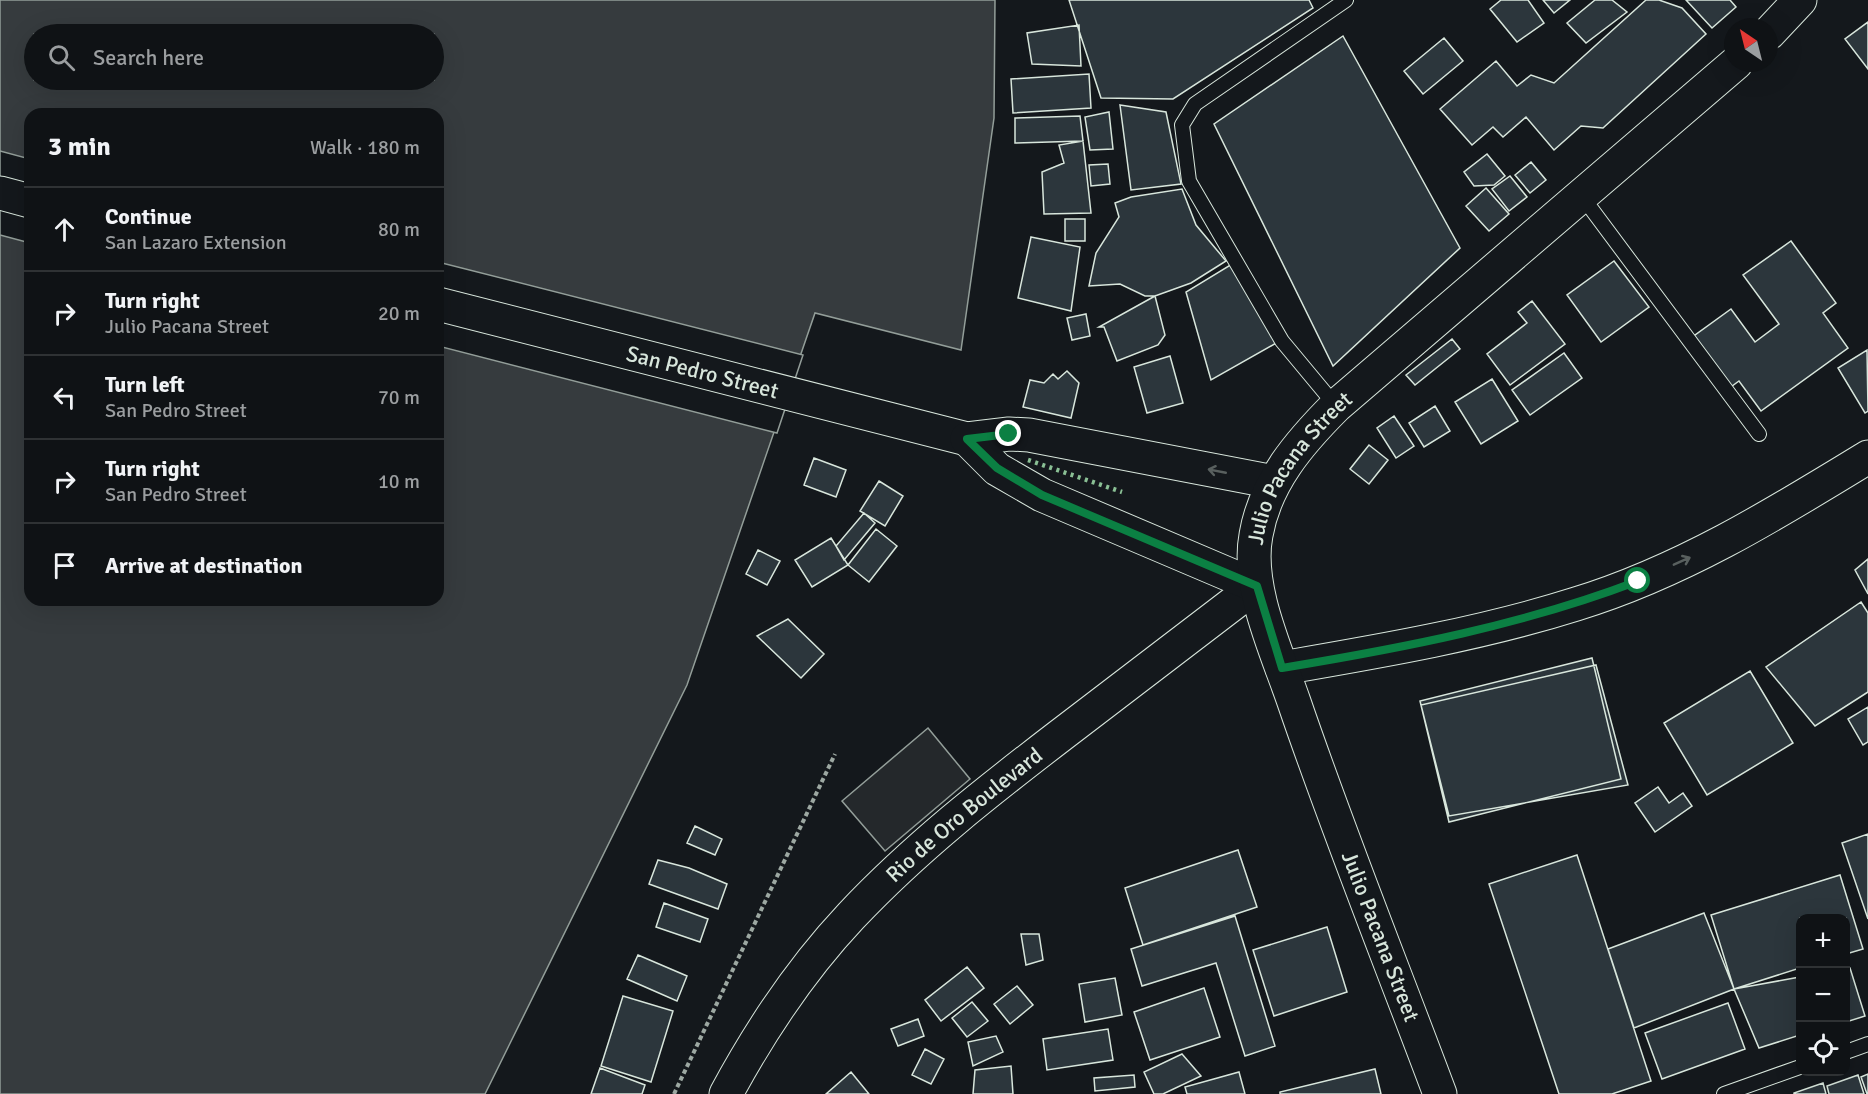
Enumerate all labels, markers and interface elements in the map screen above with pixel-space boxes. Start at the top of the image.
north arrow [1724,18,1778,72]
search box [24,24,444,90]
icon: search [45,41,78,74]
text: Search here [93,44,204,71]
text: 3 min [48,131,111,163]
text: Walk · 180 m [310,135,420,160]
text: Continue [105,203,192,230]
icon: ahead [48,213,81,246]
text: 80 m [378,217,420,242]
text: San Lazaro Extension [105,230,287,255]
text: Turn right [105,287,200,314]
icon: right [48,297,81,330]
text: 20 m [378,301,420,326]
text: Julio Pacana Street [105,314,269,339]
street label: San Pedro Street [623,340,782,404]
text: Turn left [105,371,185,398]
icon: left [48,381,81,414]
text: 70 m [378,385,420,410]
street label: Julio Pacana Street [1242,385,1358,547]
text: San Pedro Street [105,398,247,423]
route end [995,420,1021,446]
text: Turn right [105,455,200,482]
icon: right [48,465,81,498]
one-way arrow [1207,465,1227,476]
text: 10 m [378,469,420,494]
text: San Pedro Street [105,482,247,507]
icon: arrive [48,549,81,582]
text: Arrive at destination [105,552,302,579]
one-way arrow [1673,555,1691,566]
route start [1624,567,1650,593]
street label: Rio de Oro Boulevard [880,742,1048,888]
street label: Julio Pacana Street [1336,847,1426,1026]
map controls [1796,914,1850,1076]
button: + [1796,914,1850,968]
button: − [1796,968,1850,1022]
button: locate [1796,1022,1850,1076]

